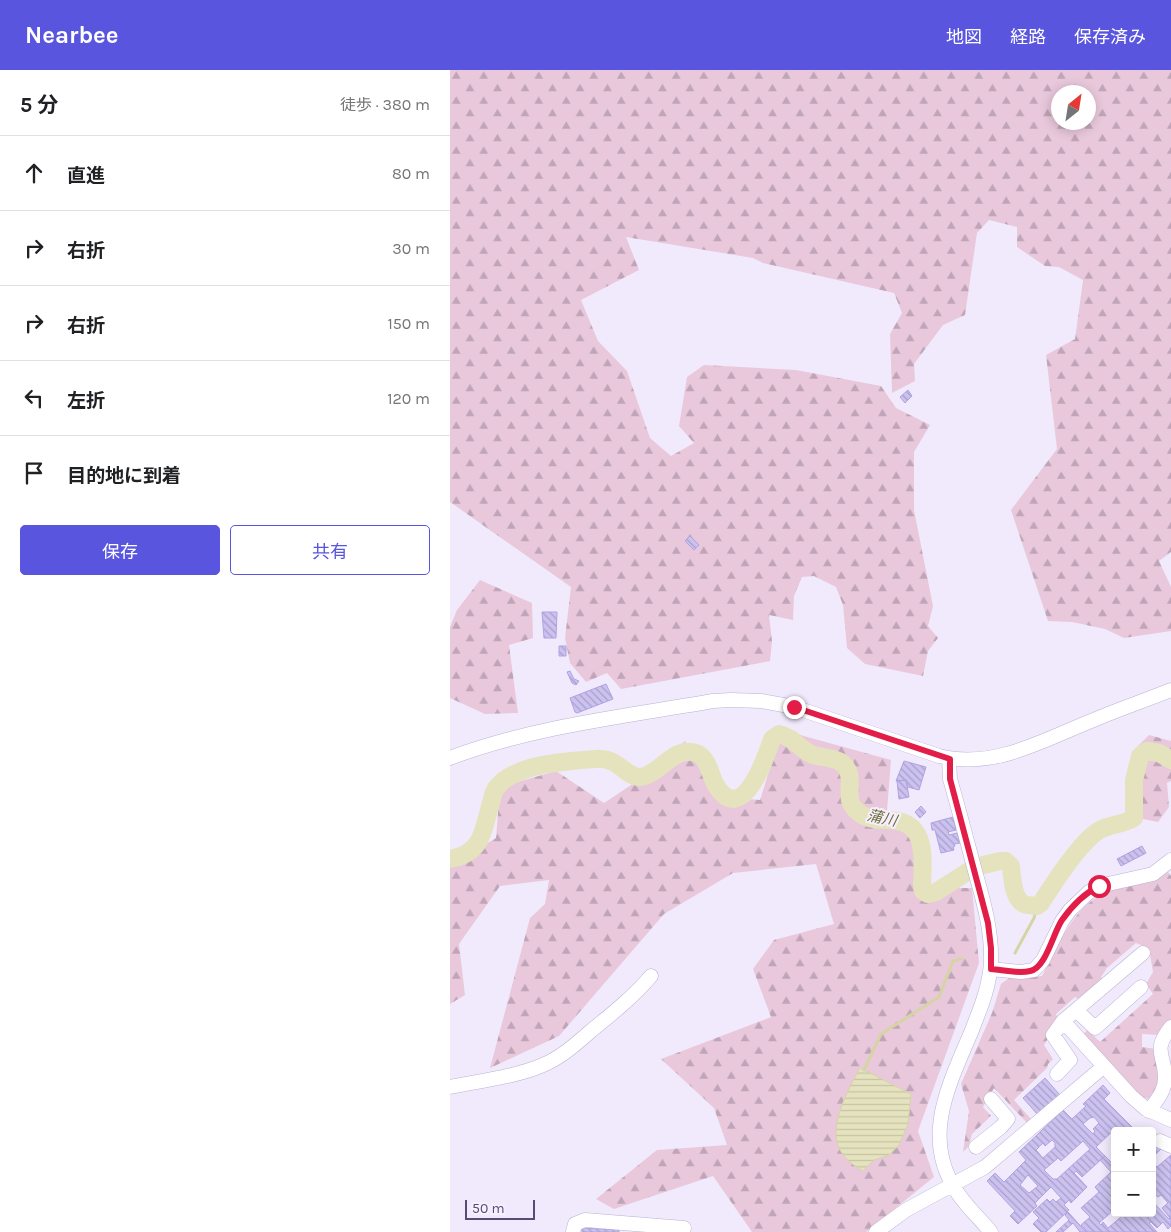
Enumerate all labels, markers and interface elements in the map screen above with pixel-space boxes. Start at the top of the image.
text: Nearbee [25,21,119,49]
text: 地図 [946,26,982,48]
text: 経路 [1010,26,1046,48]
text: 保存済み [1074,26,1146,48]
north arrow [1051,85,1096,130]
text: 5 分 [20,93,59,117]
text: 徒歩 · 380 m [340,95,430,114]
icon: ahead [20,159,48,187]
text: 80 m [392,164,430,183]
text: 直進 [67,165,105,187]
icon: right [20,234,48,262]
text: 30 m [392,239,430,258]
text: 右折 [67,240,105,262]
icon: right [20,309,48,337]
text: 150 m [387,314,430,333]
text: 右折 [67,315,105,337]
icon: left [20,384,48,412]
text: 120 m [387,389,430,408]
text: 左折 [67,390,105,412]
icon: arrive [20,459,48,487]
text: 目的地に到着 [67,465,181,487]
button: 保存 [20,525,220,575]
button: 共有 [230,525,430,575]
route end [783,696,806,719]
water label: 蒲川 [865,806,900,830]
route start [1088,875,1111,898]
map controls [1111,1127,1156,1217]
button: + [1111,1127,1156,1172]
button: − [1111,1172,1156,1217]
scale bar [465,1197,535,1220]
text: 50 m [472,1200,505,1217]

